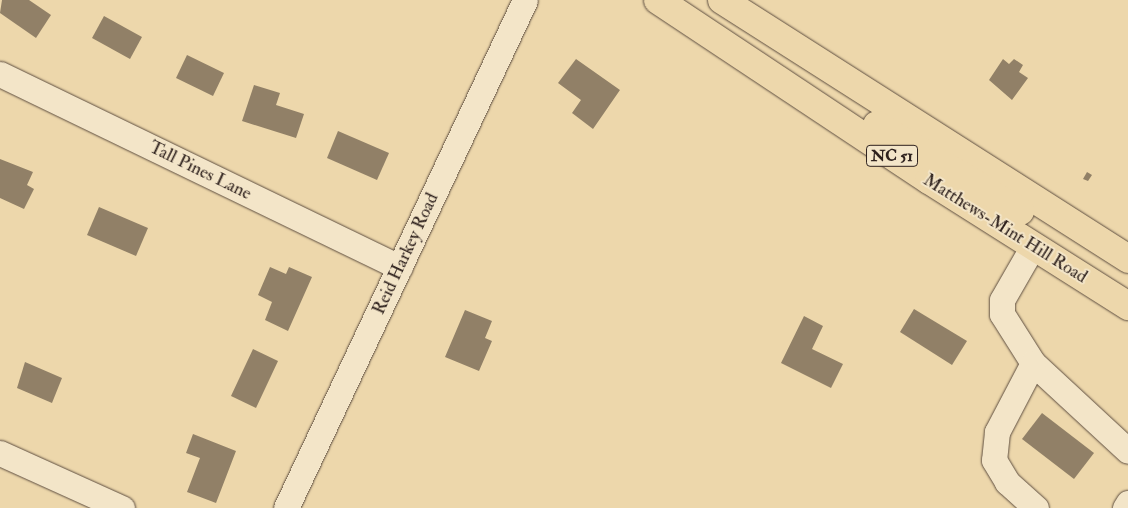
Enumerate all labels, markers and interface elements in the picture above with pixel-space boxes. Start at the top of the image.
street label: Tall Pines Lane [145,137,255,205]
road number: NC 51 [866,142,918,170]
street label: Matthews-Mint Hill Road [919,170,1091,288]
street label: Reid Harkey Road [368,190,444,318]

